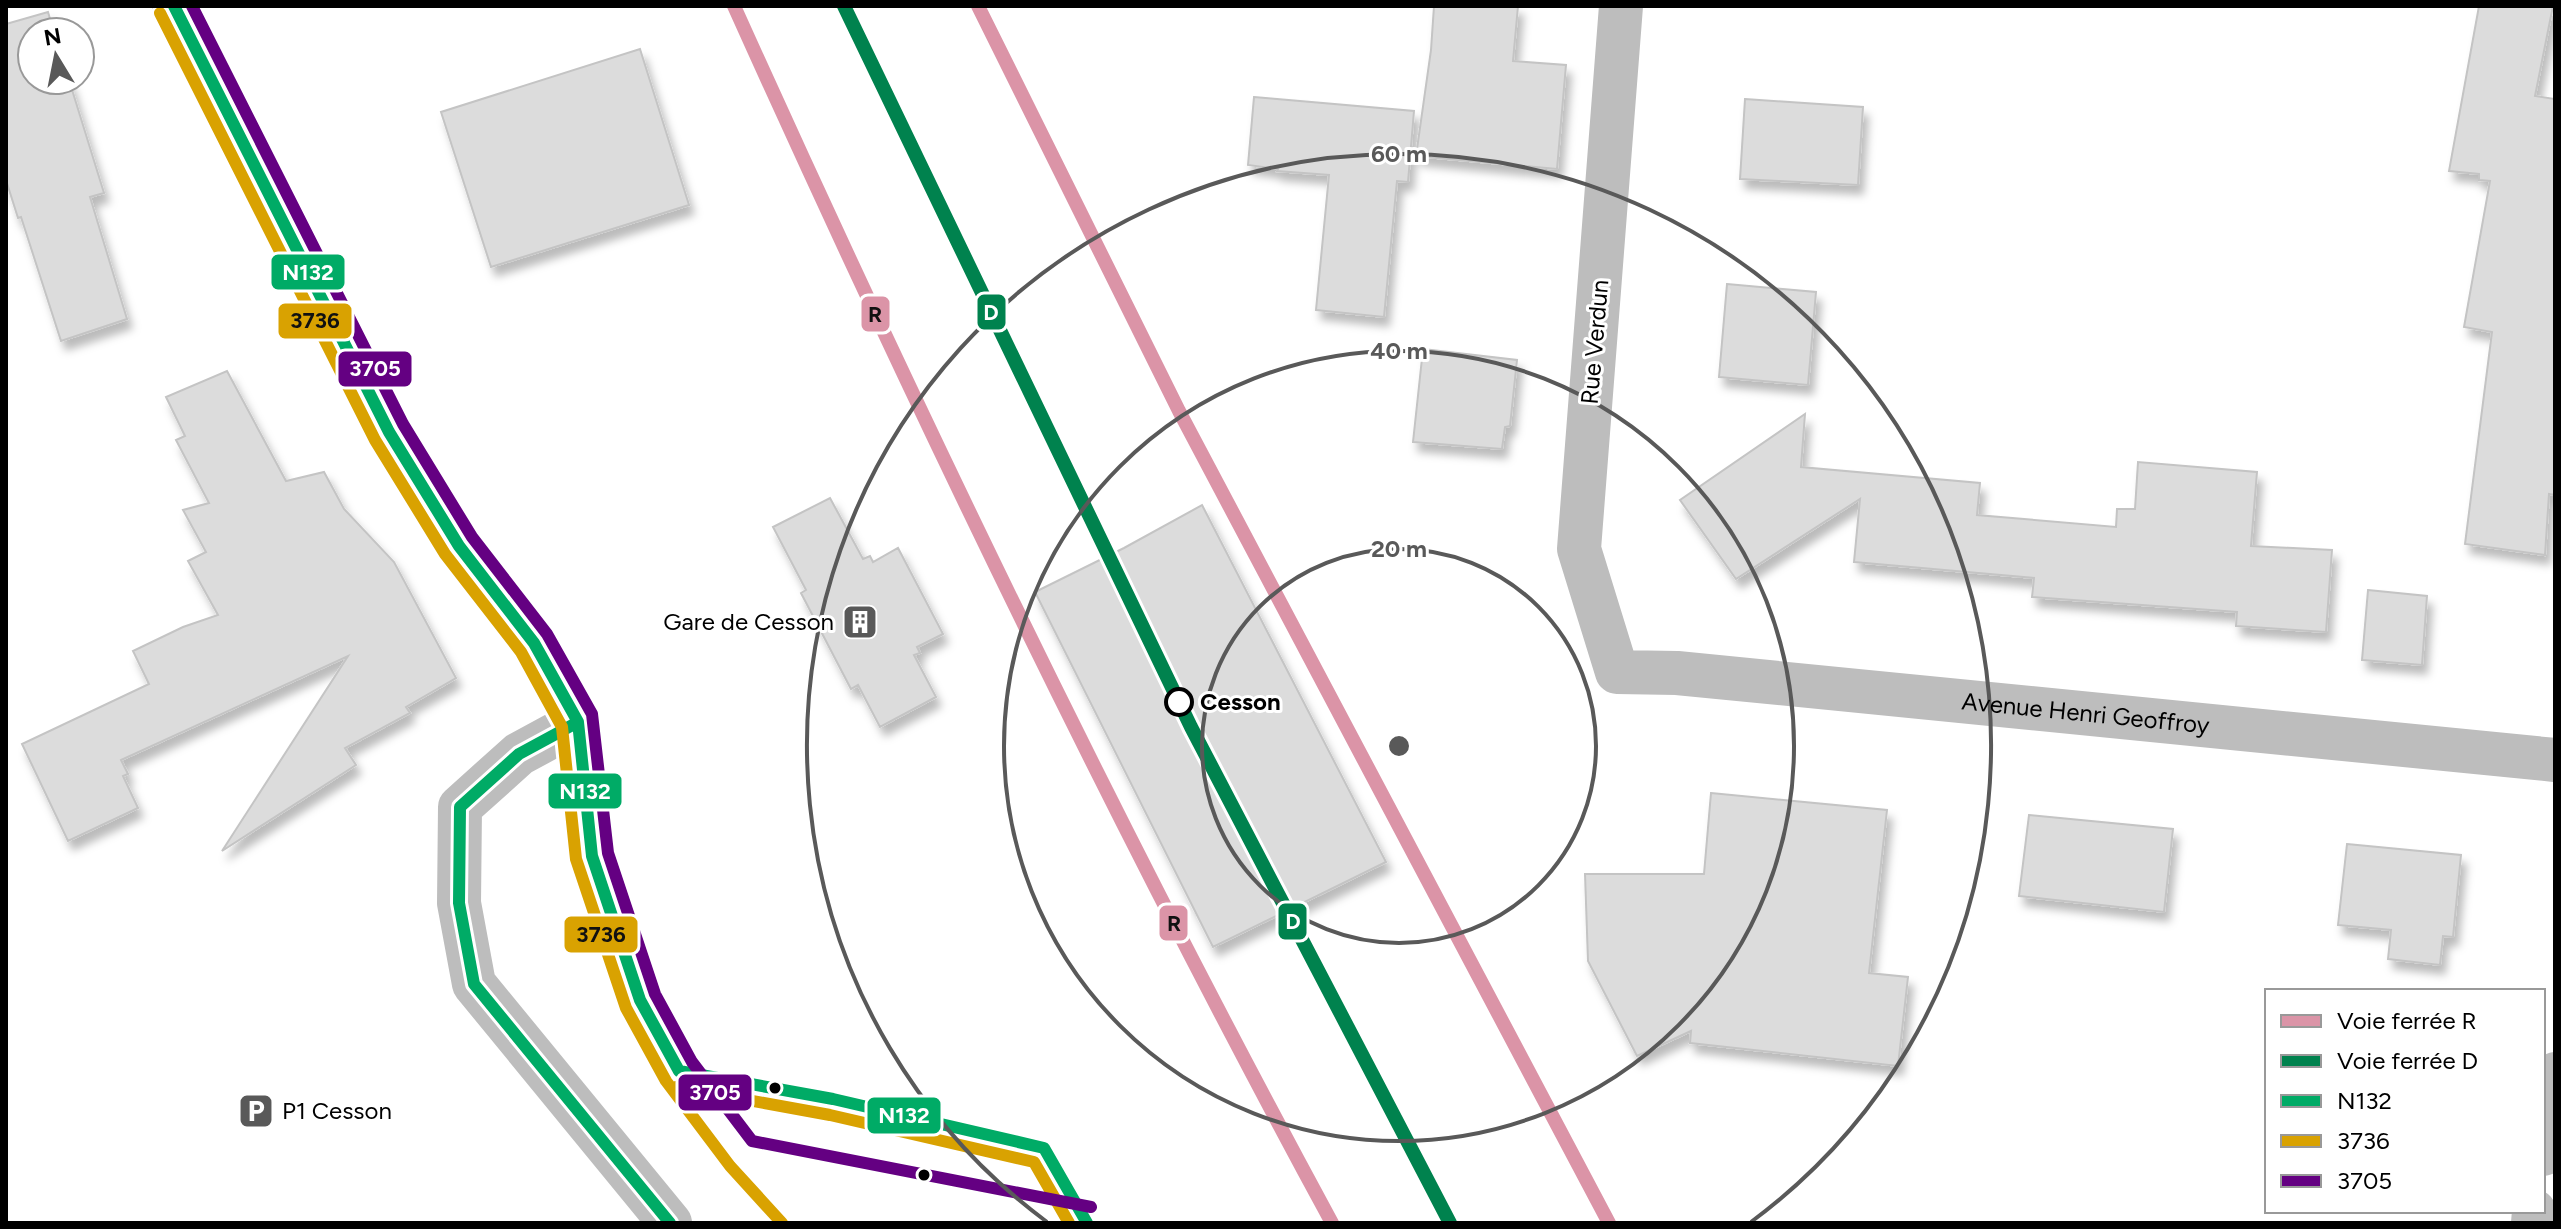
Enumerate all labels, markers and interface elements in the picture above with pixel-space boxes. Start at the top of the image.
north arrow [16,16,96,96]
text: N [42,22,63,52]
text: 60 m [1371,139,1427,168]
line badge: N132 [270,253,346,291]
text: N132 [282,259,334,286]
street label: Rue Verdun [1575,278,1614,406]
line badge: D [976,293,1007,331]
line badge: R [860,295,891,333]
text: D [983,299,999,326]
text: R [868,301,882,328]
line badge: 3736 [277,302,353,340]
text: 3736 [290,307,340,334]
text: 40 m [1370,336,1428,365]
line badge: 3705 [337,350,413,388]
text: 3705 [349,355,401,382]
text: 20 m [1371,534,1427,563]
building icon: Gare de Cesson [841,603,879,641]
place label: Gare de Cesson [663,607,834,636]
street label: Avenue Henri Geoffroy [1961,686,2211,740]
place label: Cesson [1200,687,1281,716]
marker: Cesson [1165,688,1193,716]
centre of rings [1385,732,1413,760]
line badge: N132 [547,772,623,810]
text: N132 [559,778,611,805]
line badge: D [1277,902,1308,941]
line badge: R [1158,904,1189,942]
text: D [1285,908,1301,935]
text: R [1167,910,1181,937]
line badge: 3736 [563,915,639,954]
text: 3736 [576,921,626,948]
legend [2265,989,2545,1213]
text: Voie ferrée R [2337,1006,2476,1035]
text: Voie ferrée D [2337,1046,2478,1075]
line badge: 3705 [677,1073,753,1112]
text: 3705 [689,1079,741,1106]
unlabelled marker [767,1080,783,1096]
text: N132 [2337,1086,2392,1115]
parking icon: P1 Cesson [237,1092,275,1130]
place label: P1 Cesson [282,1096,392,1125]
line badge: N132 [866,1096,942,1135]
text: N132 [878,1102,930,1129]
text: 3736 [2337,1126,2390,1155]
text: 3705 [2337,1166,2392,1195]
unlabelled marker [916,1167,932,1183]

